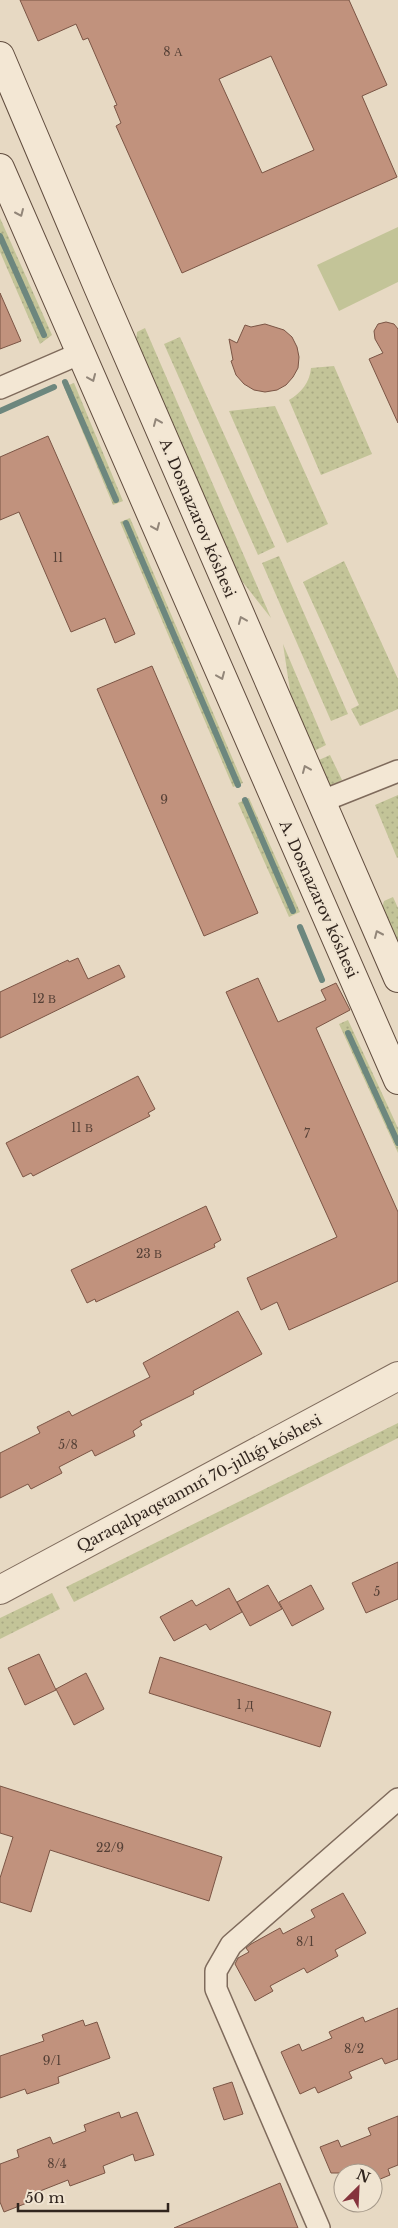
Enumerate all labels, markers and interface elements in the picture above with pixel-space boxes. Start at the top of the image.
house number: 8 А [163,44,183,59]
one-way arrow [13,208,24,217]
one-way arrow [86,373,97,382]
one-way arrow [153,418,164,427]
street label: A. Dosnazarov kóshesi [156,435,240,600]
one-way arrow [150,522,161,531]
house number: 11 [53,550,63,565]
one-way arrow [237,616,248,625]
one-way arrow [214,671,225,680]
one-way arrow [301,765,312,774]
house number: 9 [160,792,168,807]
street label: A. Dosnazarov kóshesi [275,816,362,981]
one-way arrow [374,930,385,939]
house number: 12 В [32,991,56,1006]
house number: 11 В [71,1120,93,1135]
house number: 7 [304,1126,311,1141]
house number: 23 В [136,1246,162,1261]
street label: Qaraqalpaqstannıń 70-jıllıǵı kóshesi [73,1410,325,1556]
house number: 5/8 [58,1437,78,1452]
house number: 5 [374,1584,381,1599]
house number: 1 Д [237,1697,253,1712]
house number: 22/9 [96,1840,124,1855]
house number: 8/1 [296,1934,314,1949]
house number: 8/2 [344,2041,364,2056]
house number: 9/1 [43,2053,61,2068]
house number: 8/4 [47,2156,67,2171]
north arrow [333,2163,383,2213]
text: N [354,2165,373,2187]
scale bar [18,2180,168,2212]
text: 50 m [25,2188,65,2207]

